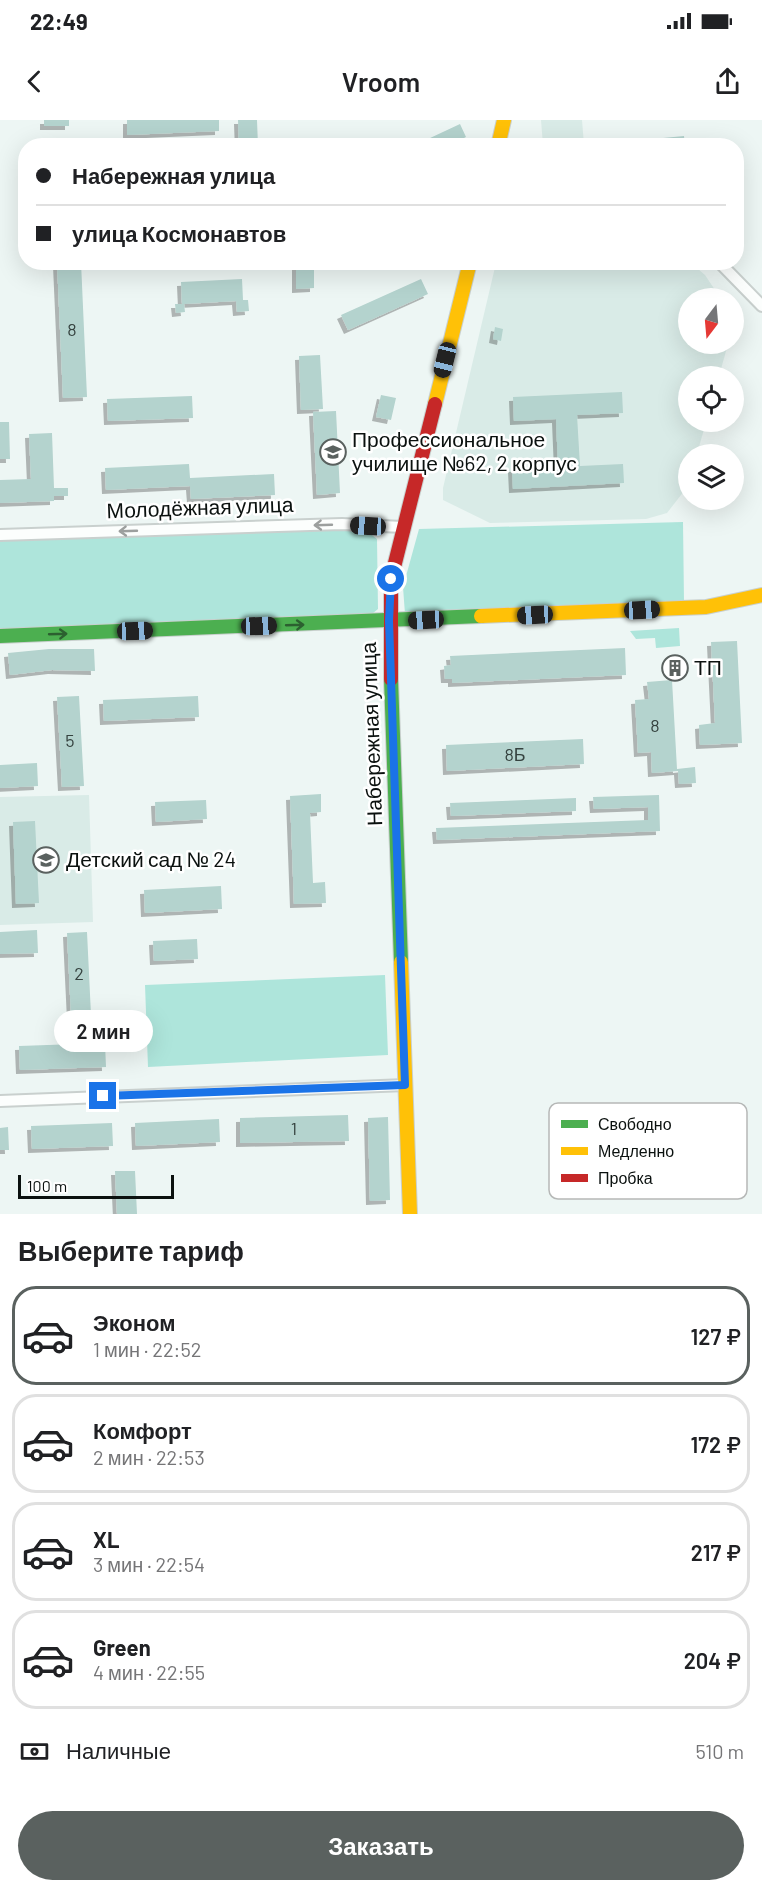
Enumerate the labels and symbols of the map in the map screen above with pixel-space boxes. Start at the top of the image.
north arrow [678,288,744,354]
house number: 8 [67,318,77,340]
car [432,340,458,380]
place label: Профессиональное училище №62, 2 корпус [352,426,577,475]
school or university icon: Профессиональное училище №62, 2 корпус [318,437,348,467]
street label: Молодёжная улица [106,491,294,522]
car [350,516,386,536]
one-way arrow [313,519,333,531]
one-way arrow [118,525,138,537]
route start [377,565,404,592]
car [624,600,660,620]
car [517,605,553,625]
car [408,610,444,630]
car [241,616,277,636]
one-way arrow [285,619,305,630]
car [117,621,153,641]
one-way arrow [48,628,68,640]
street label: Набережная улица [355,641,386,826]
building icon: ТП [660,653,690,683]
place label: ТП [694,654,722,679]
house number: 8 [650,714,660,736]
house number: 5 [65,729,75,751]
house number: 8Б [504,743,526,765]
school or university icon: Детский сад № 24 [31,845,61,875]
place label: Детский сад № 24 [66,846,236,871]
house number: 2 [74,962,84,984]
callout: 2 мин [54,1009,152,1051]
route end [89,1082,116,1109]
legend [549,1103,747,1199]
text: Свободно [598,1114,672,1133]
house number: 1 [291,1117,297,1139]
text: Медленно [598,1141,674,1160]
text: Пробка [598,1168,653,1187]
scale bar [18,1172,174,1200]

